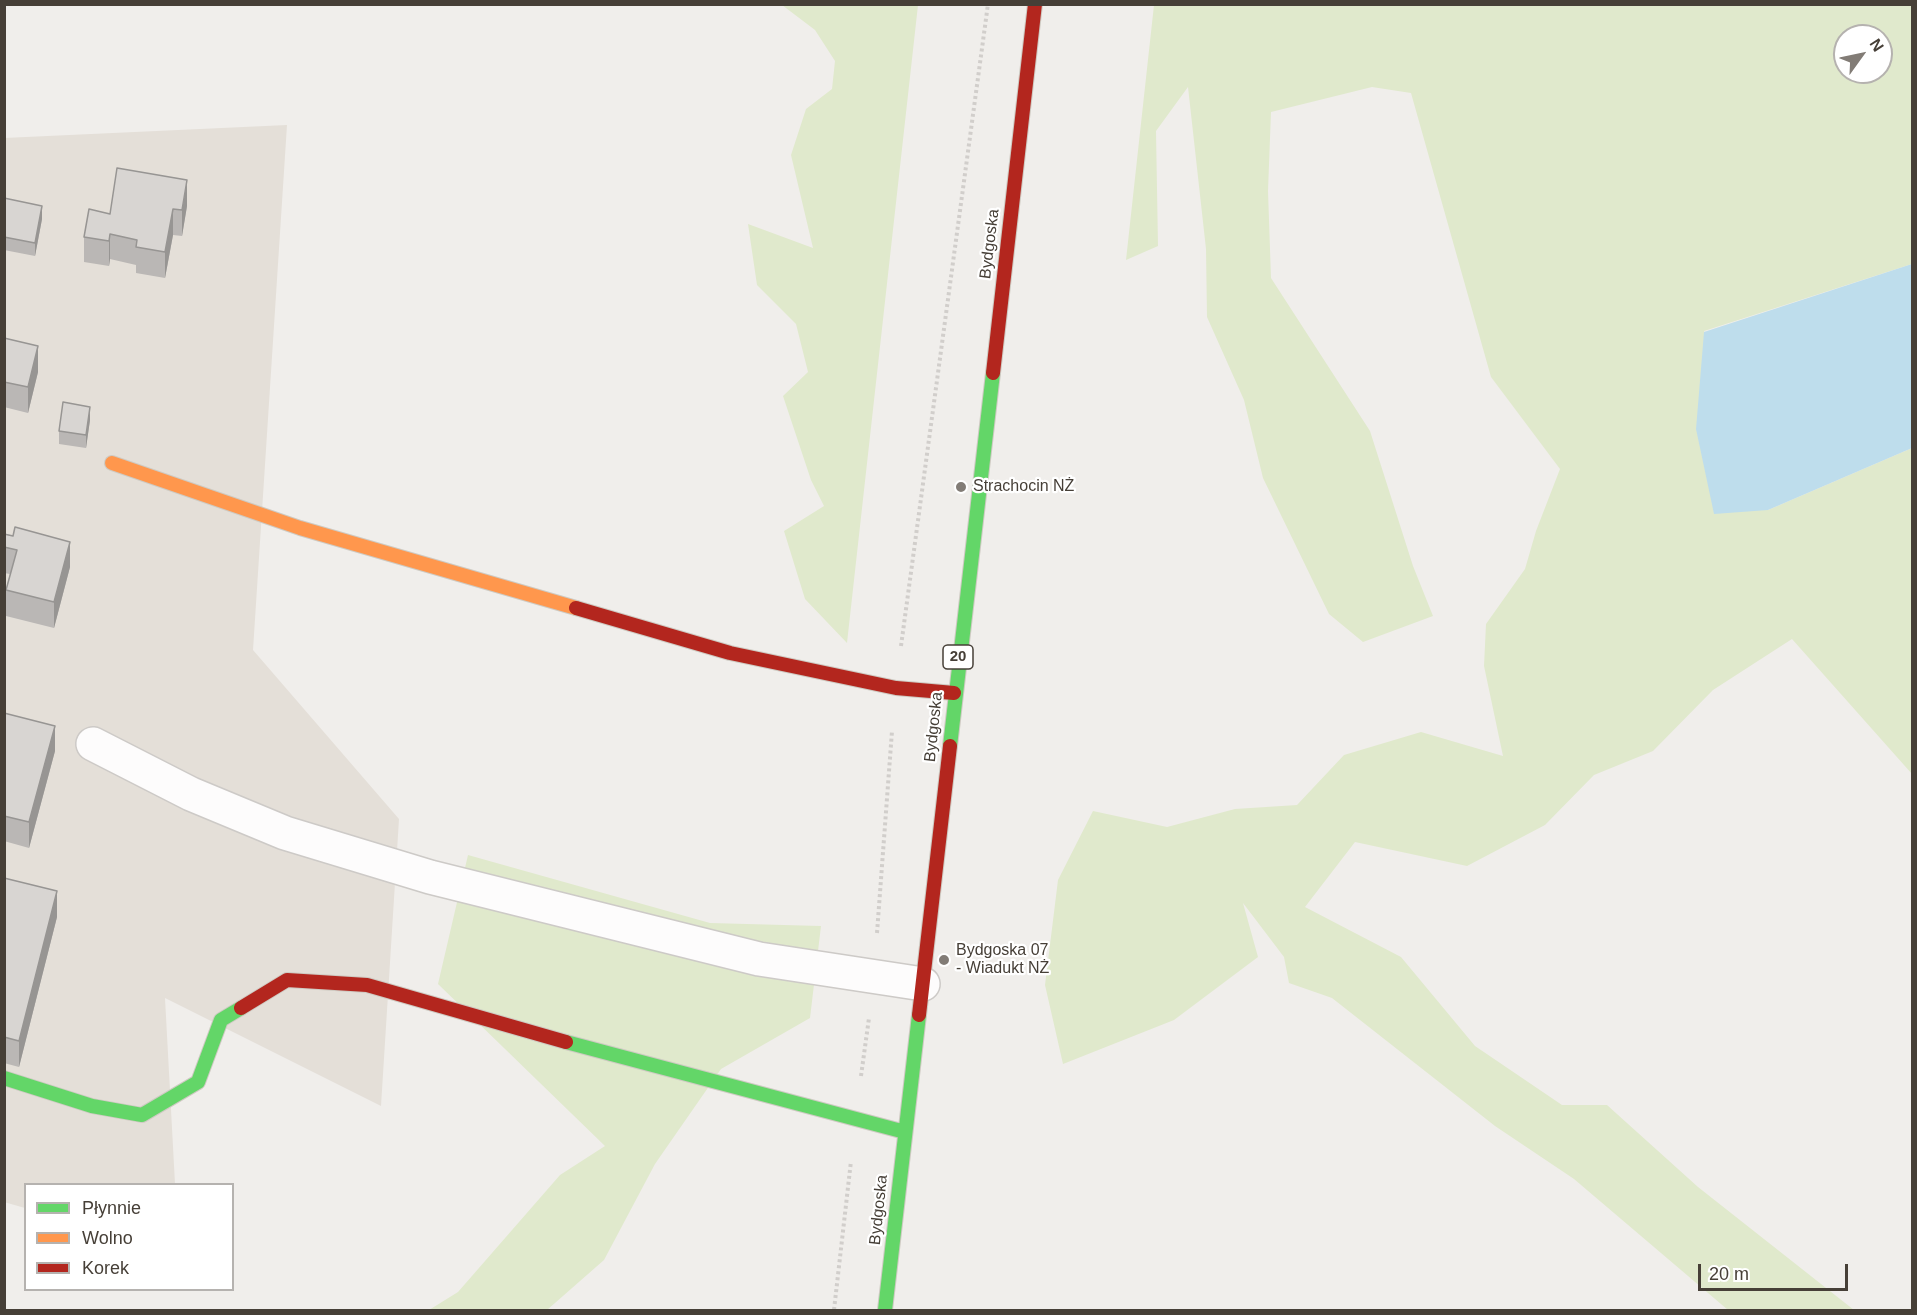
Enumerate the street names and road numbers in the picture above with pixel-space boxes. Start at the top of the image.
street label: Bydgoska [976,208,1004,280]
road number: 20 [943,645,973,669]
street label: Bydgoska [921,691,947,763]
street label: Bydgoska [866,1174,892,1246]

